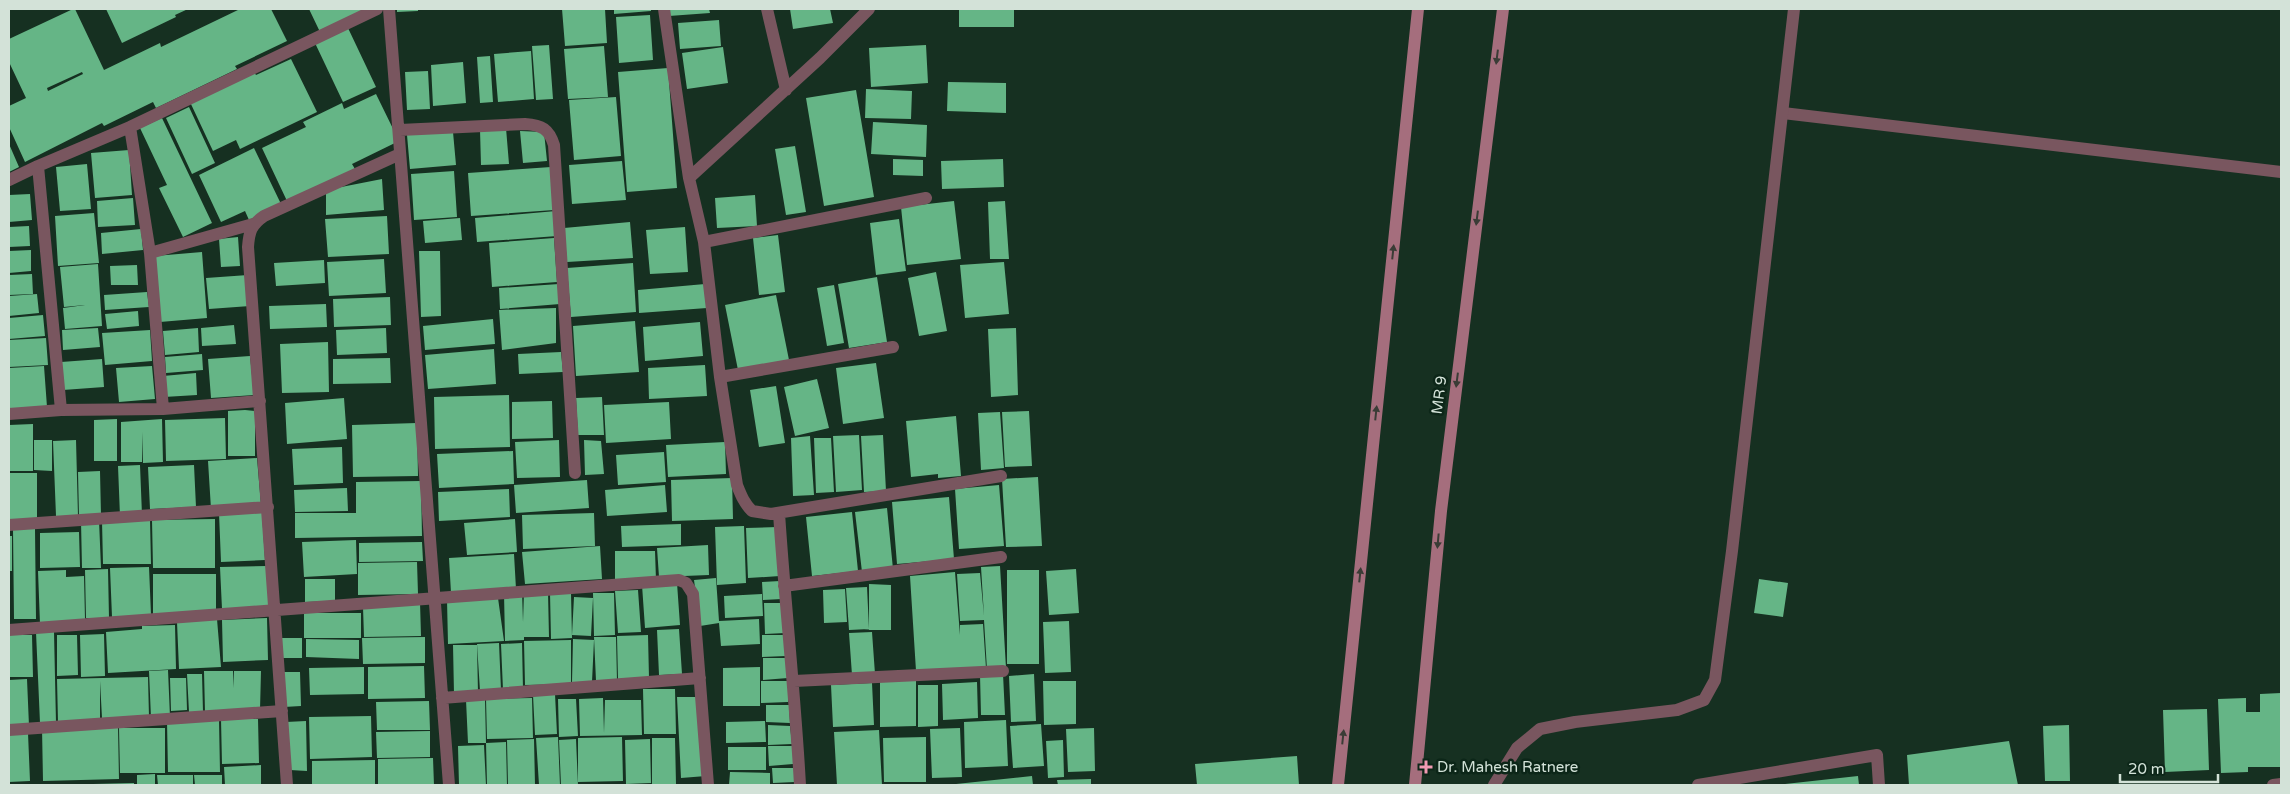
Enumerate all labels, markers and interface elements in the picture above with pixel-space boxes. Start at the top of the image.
one-way arrow [1493,49,1501,65]
one-way arrow [1473,211,1481,227]
one-way arrow [1389,244,1397,260]
one-way arrow [1453,372,1461,388]
street label: MR 9 [1428,375,1450,415]
one-way arrow [1372,405,1380,421]
one-way arrow [1434,533,1442,549]
one-way arrow [1356,567,1364,583]
one-way arrow [1339,728,1347,744]
scale bar [2120,752,2218,784]
place label: Dr. Mahesh Ratnere [1437,758,1578,776]
marker: Dr. Mahesh Ratnere [1419,760,1433,774]
text: 20 m [2128,760,2165,778]

